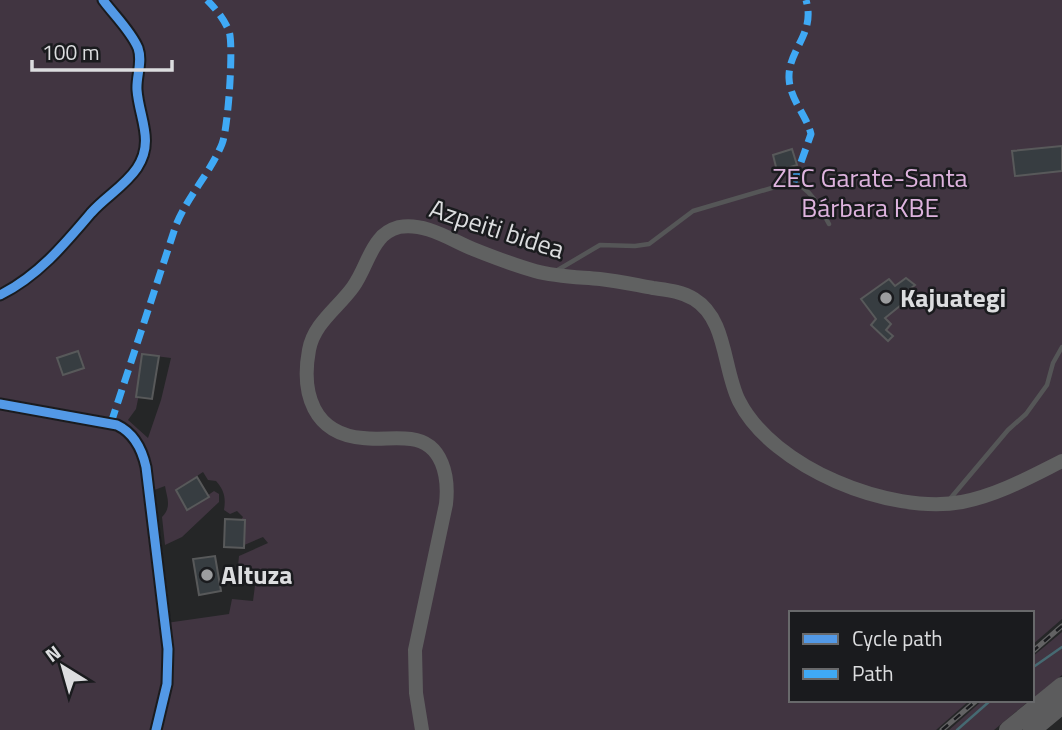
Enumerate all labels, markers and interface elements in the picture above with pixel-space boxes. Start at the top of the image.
scale bar [32,28,172,72]
text: 100 m [42,36,99,68]
park label: ZEC Garate-Santa Bárbara KBE [772,158,968,227]
street label: Azpeiti bidea [425,188,570,269]
place label: Kajuategi [900,278,1006,317]
marker: Kajuategi [878,290,894,306]
place label: Altuza [221,555,293,594]
marker: Altuza [199,567,215,583]
legend [789,611,1034,702]
text: Cycle path [852,622,943,654]
north arrow [28,632,98,702]
text: N [38,637,66,669]
text: Path [852,657,894,689]

